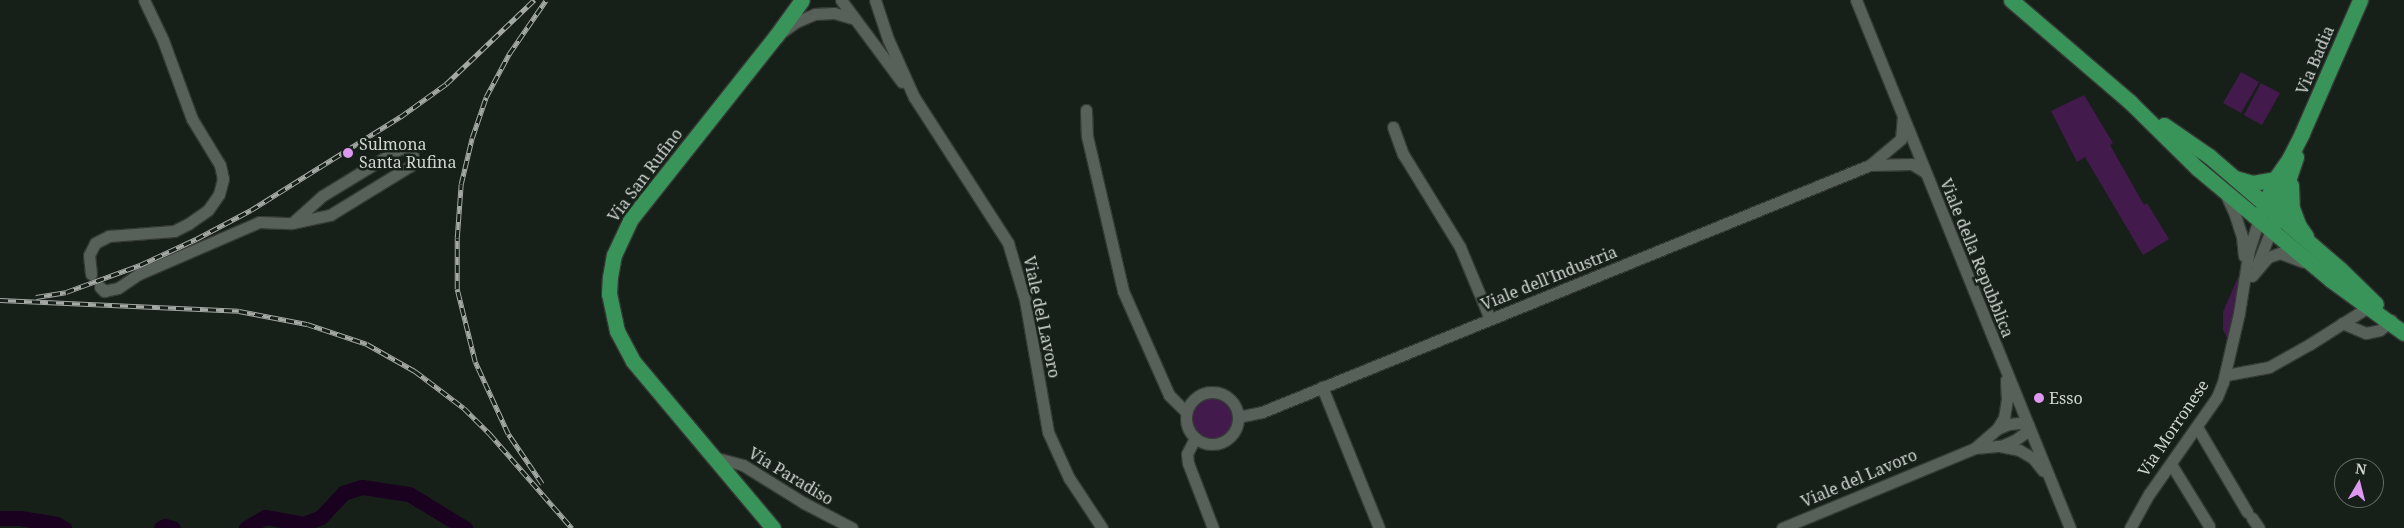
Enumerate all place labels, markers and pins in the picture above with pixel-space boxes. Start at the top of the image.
place label: Sulmona Santa Rufina [359,134,456,172]
marker: Sulmona Santa Rufina [341,146,355,160]
place label: Esso [2049,388,2083,408]
marker: Esso [2033,392,2045,404]

